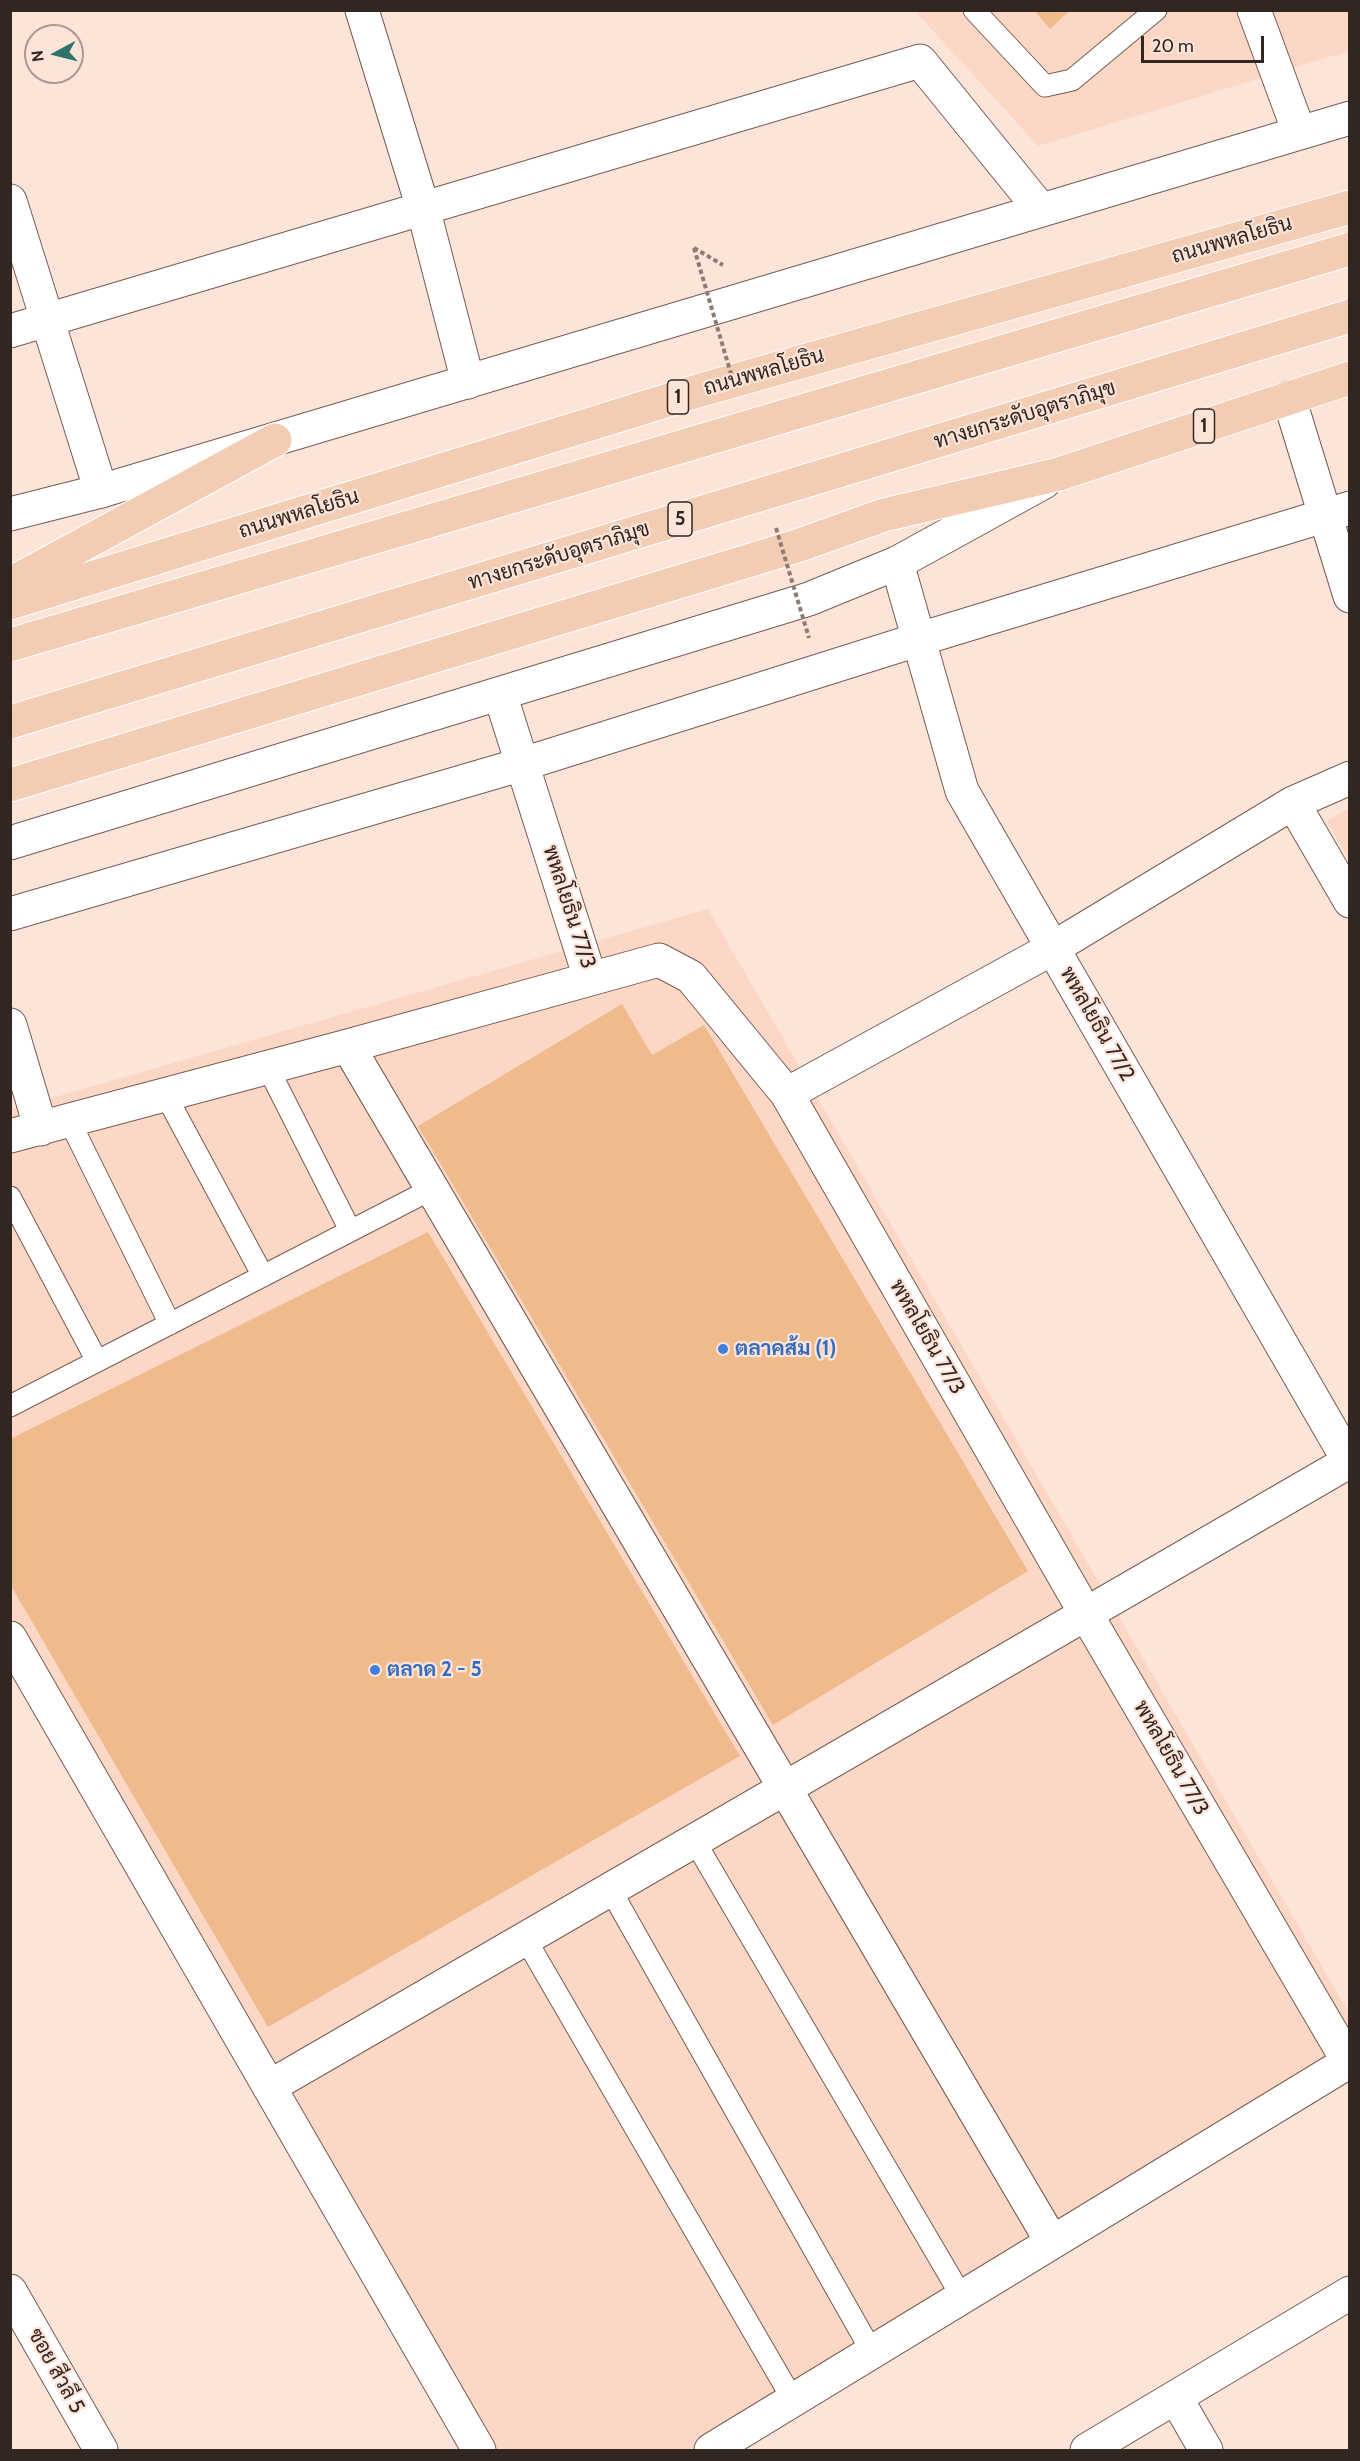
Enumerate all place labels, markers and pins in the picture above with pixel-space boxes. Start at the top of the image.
place label: ตลาคส้ม (1) [735,1336,836,1362]
marker: ตลาคส้ม (1) [716,1342,730,1356]
place label: ตลาด 2 - 5 [387,1657,482,1683]
marker: ตลาด 2 - 5 [368,1663,382,1677]

